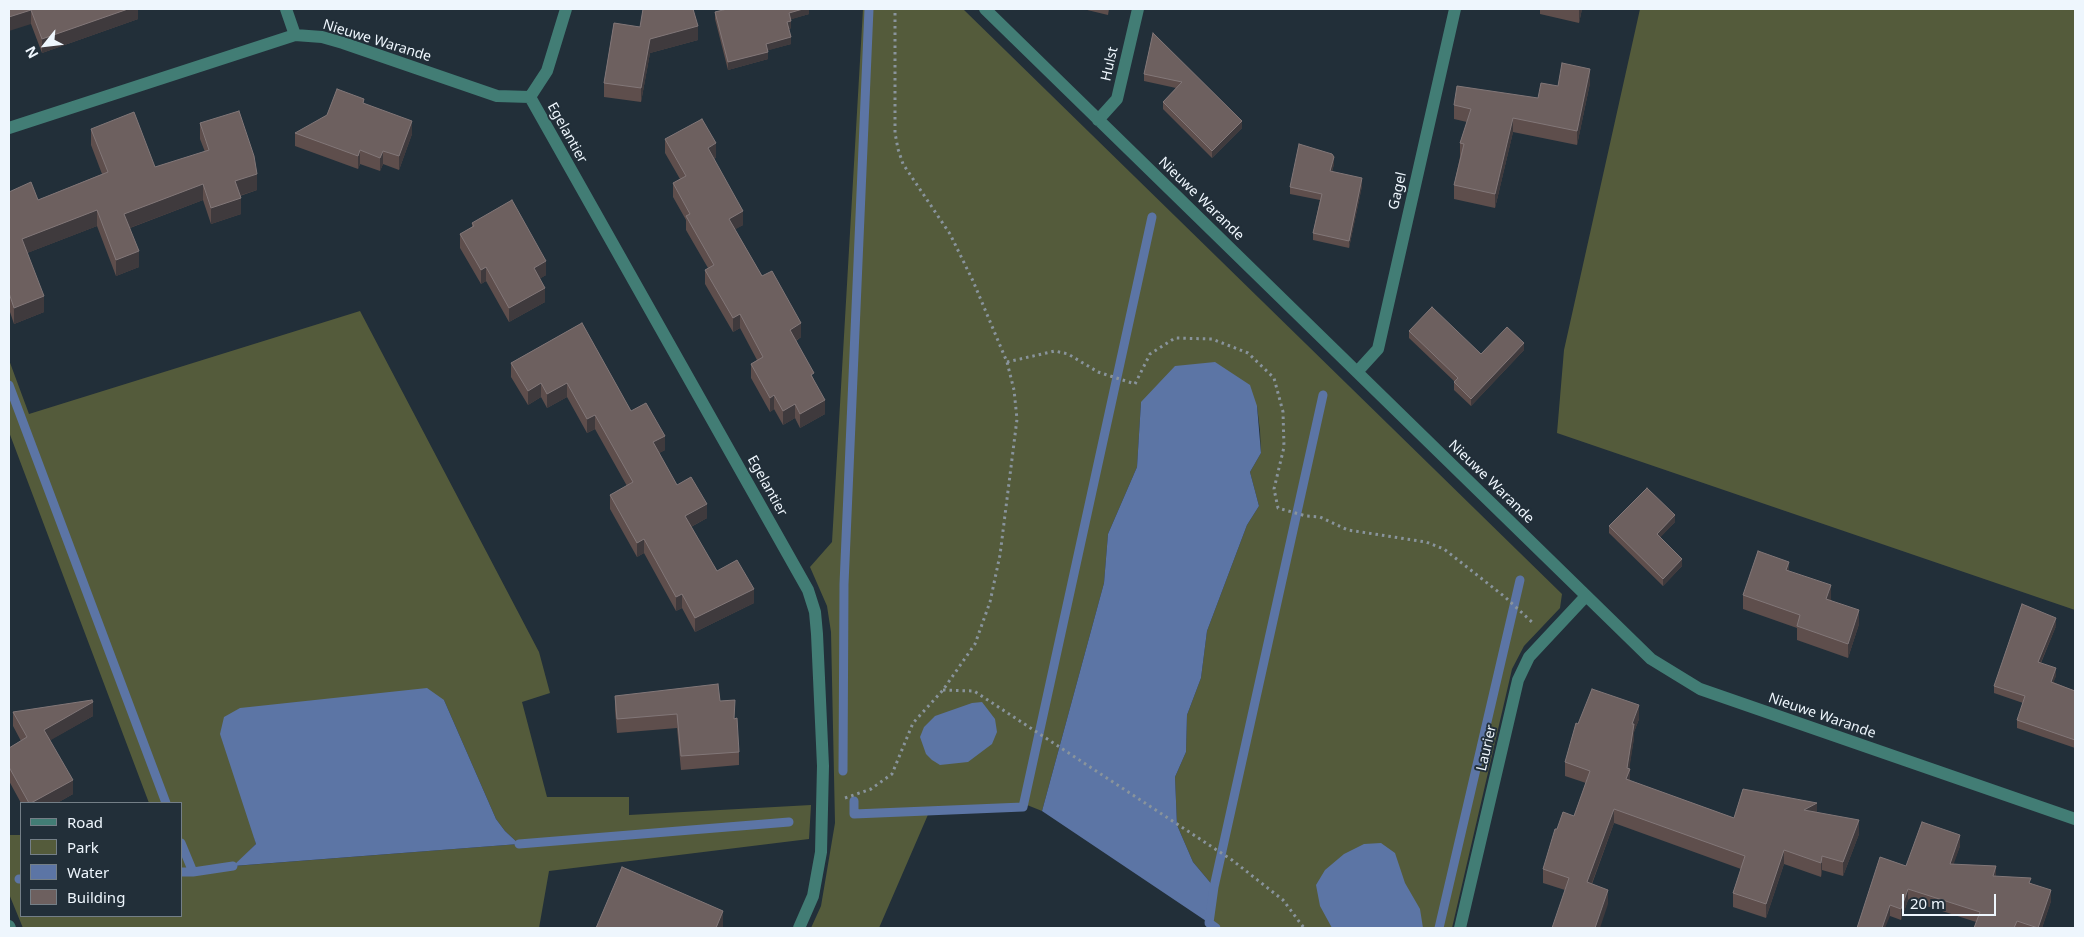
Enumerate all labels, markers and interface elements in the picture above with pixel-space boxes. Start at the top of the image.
street label: Nieuwe Warande [321,17,433,65]
north arrow [20,20,70,70]
text: N [20,43,43,62]
street label: Hulst [1098,45,1122,83]
street label: Egelantier [543,100,591,166]
street label: Nieuwe Warande [1155,154,1247,244]
street label: Gagel [1386,171,1410,211]
street label: Nieuwe Warande [1445,437,1537,527]
street label: Egelantier [743,453,791,519]
street label: Nieuwe Warande [1766,690,1878,742]
street label: Laurier [1474,723,1500,773]
legend [20,802,182,917]
text: Road [67,812,103,832]
text: Park [67,837,99,857]
text: Water [67,862,109,882]
scale bar [1904,884,1998,916]
text: Building [67,887,125,907]
text: 20 m [1910,893,1945,913]

